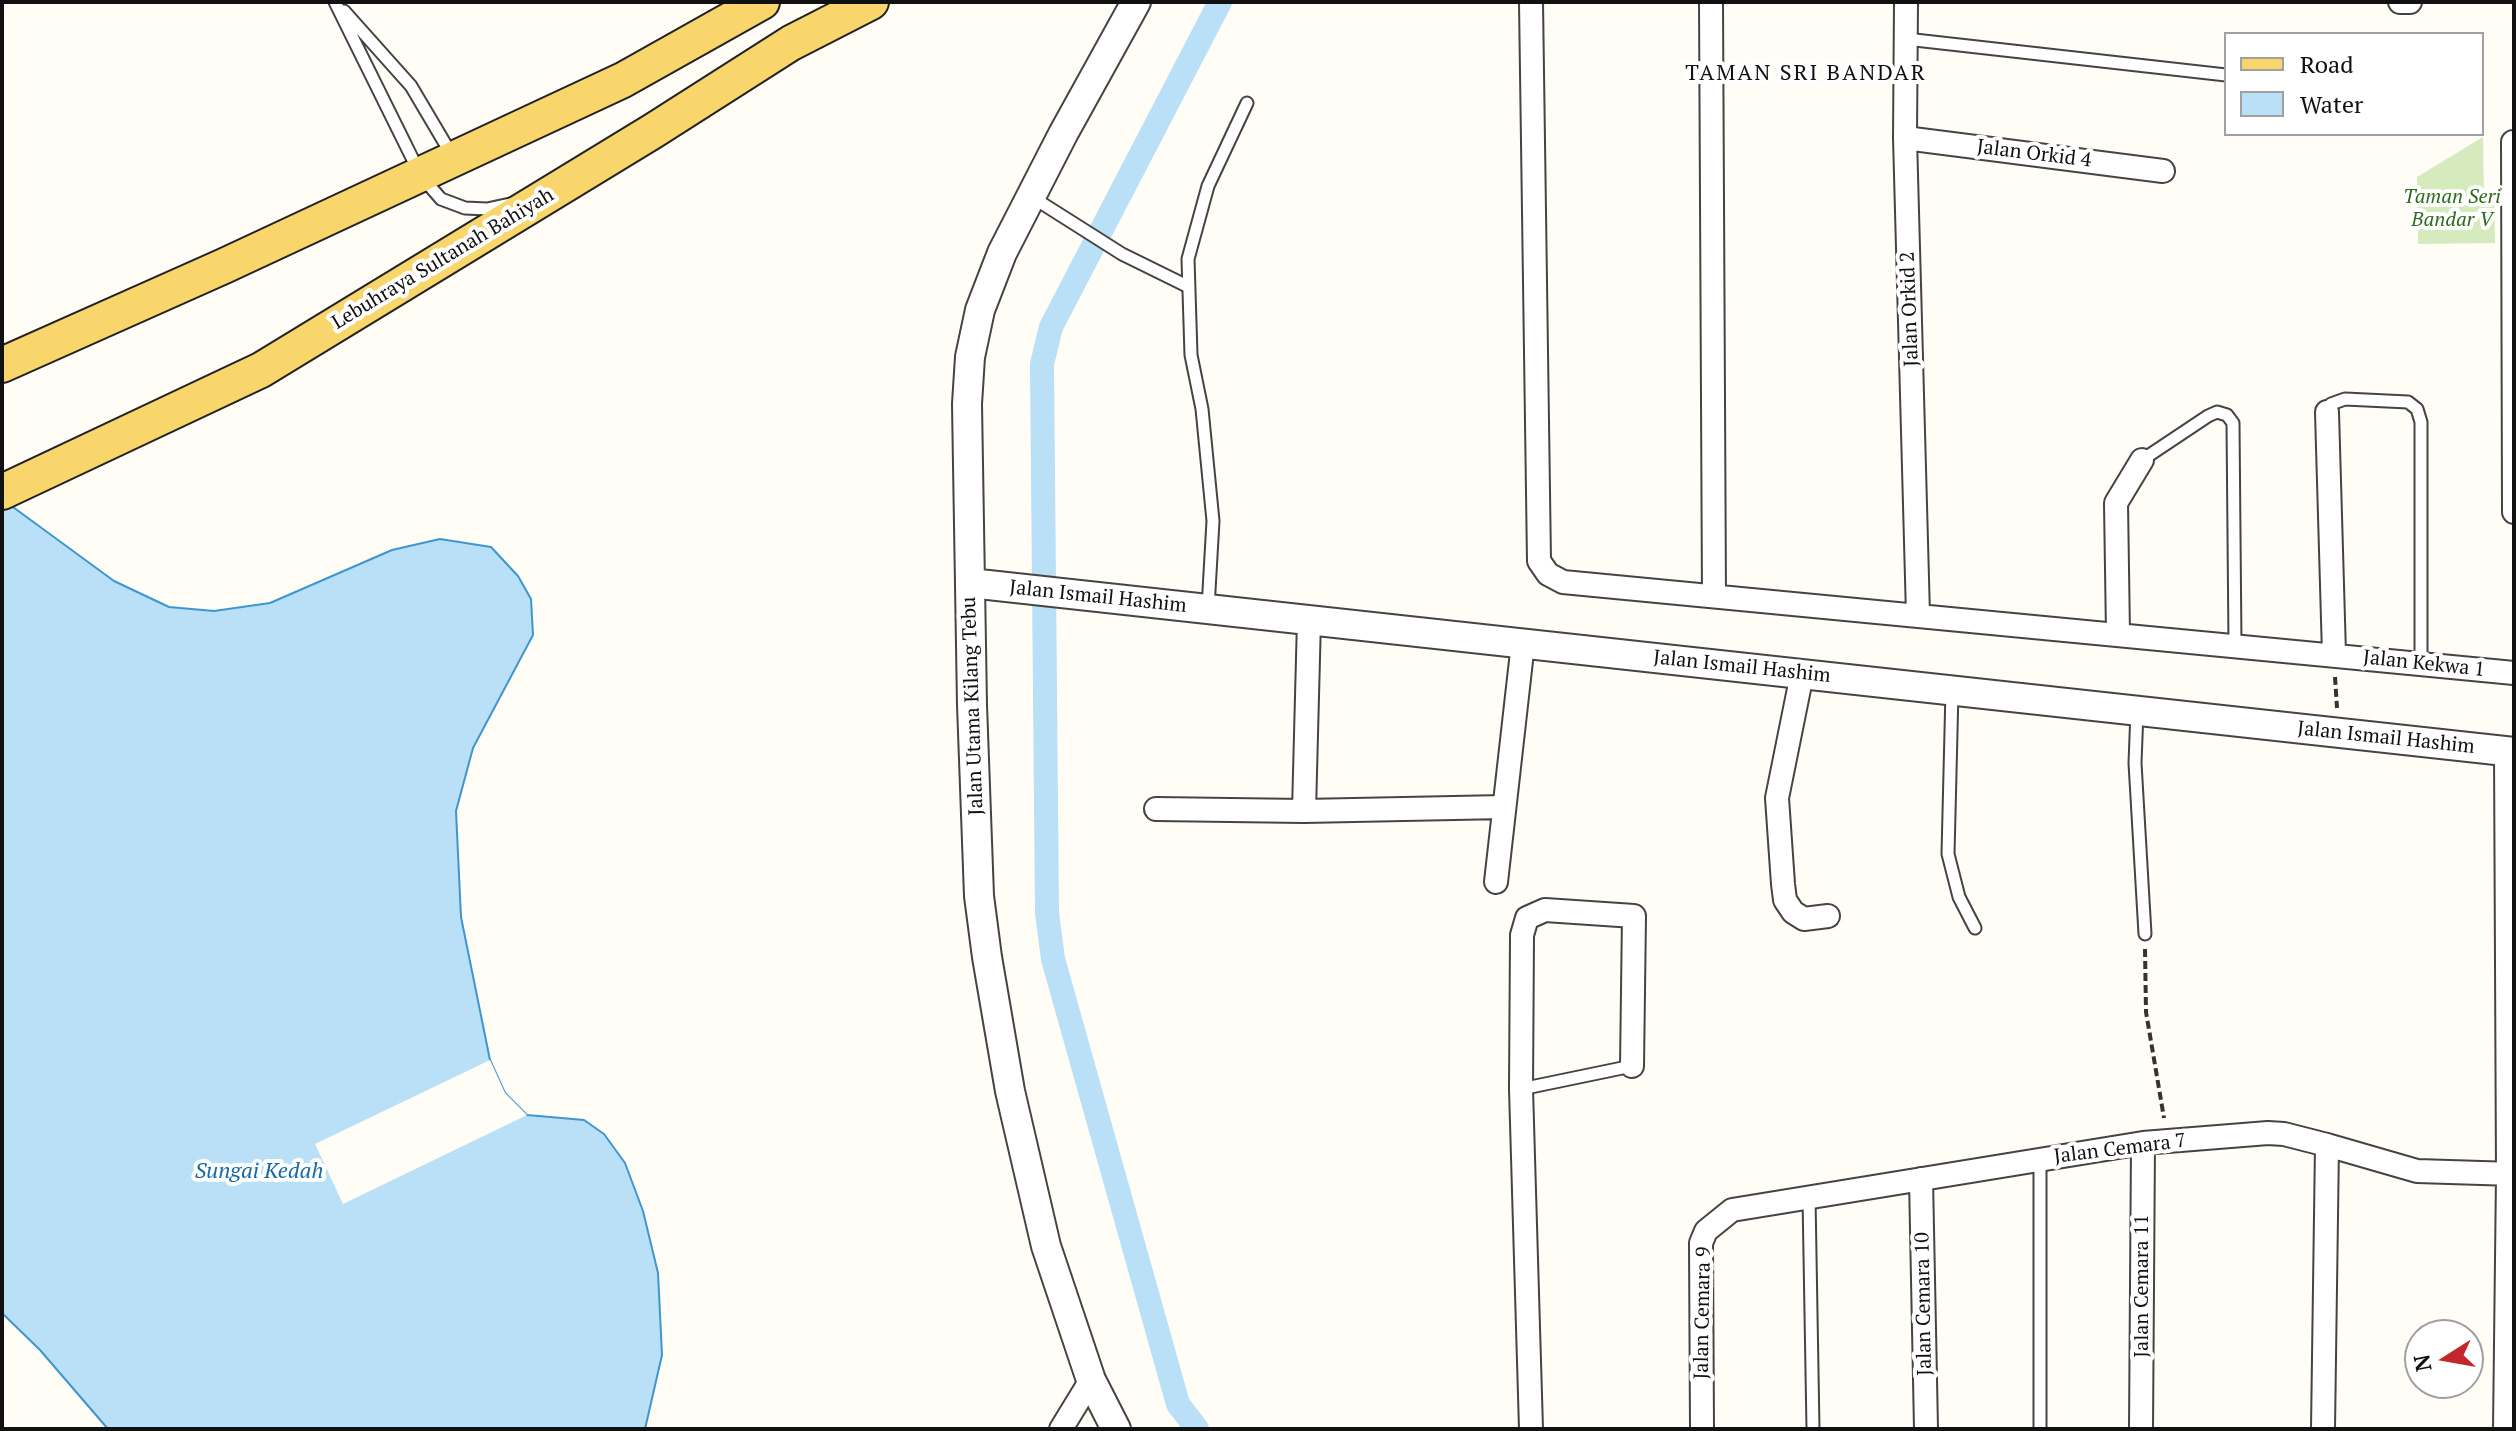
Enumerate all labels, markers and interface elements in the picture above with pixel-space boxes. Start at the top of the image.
legend [2224,32,2484,136]
text: Road [2300,48,2354,80]
district label: TAMAN SRI BANDAR [1685,61,1927,87]
text: Water [2300,88,2363,120]
street label: Jalan Orkid 4 [1975,135,2093,173]
street label: Lebuhraya Sultanah Bahiyah [328,183,558,335]
park label: Taman Seri Bandar V [2403,185,2501,232]
street label: Jalan Orkid 2 [1896,251,1924,367]
street label: Jalan Ismail Hashim [1008,576,1188,618]
street label: Jalan Utama Kilang Tebu [957,596,989,816]
street label: Jalan Ismail Hashim [1652,646,1832,688]
street label: Jalan Kekwa 1 [2362,646,2486,682]
street label: Jalan Ismail Hashim [2296,717,2476,759]
street label: Jalan Cemara 7 [2053,1129,2187,1169]
water label: Sungai Kedah [195,1159,323,1185]
street label: Jalan Cemara 11 [2130,1214,2154,1358]
street label: Jalan Cemara 10 [1911,1232,1937,1376]
street label: Jalan Cemara 9 [1690,1246,1716,1380]
north arrow [2404,1319,2484,1399]
text: N [2406,1352,2438,1374]

